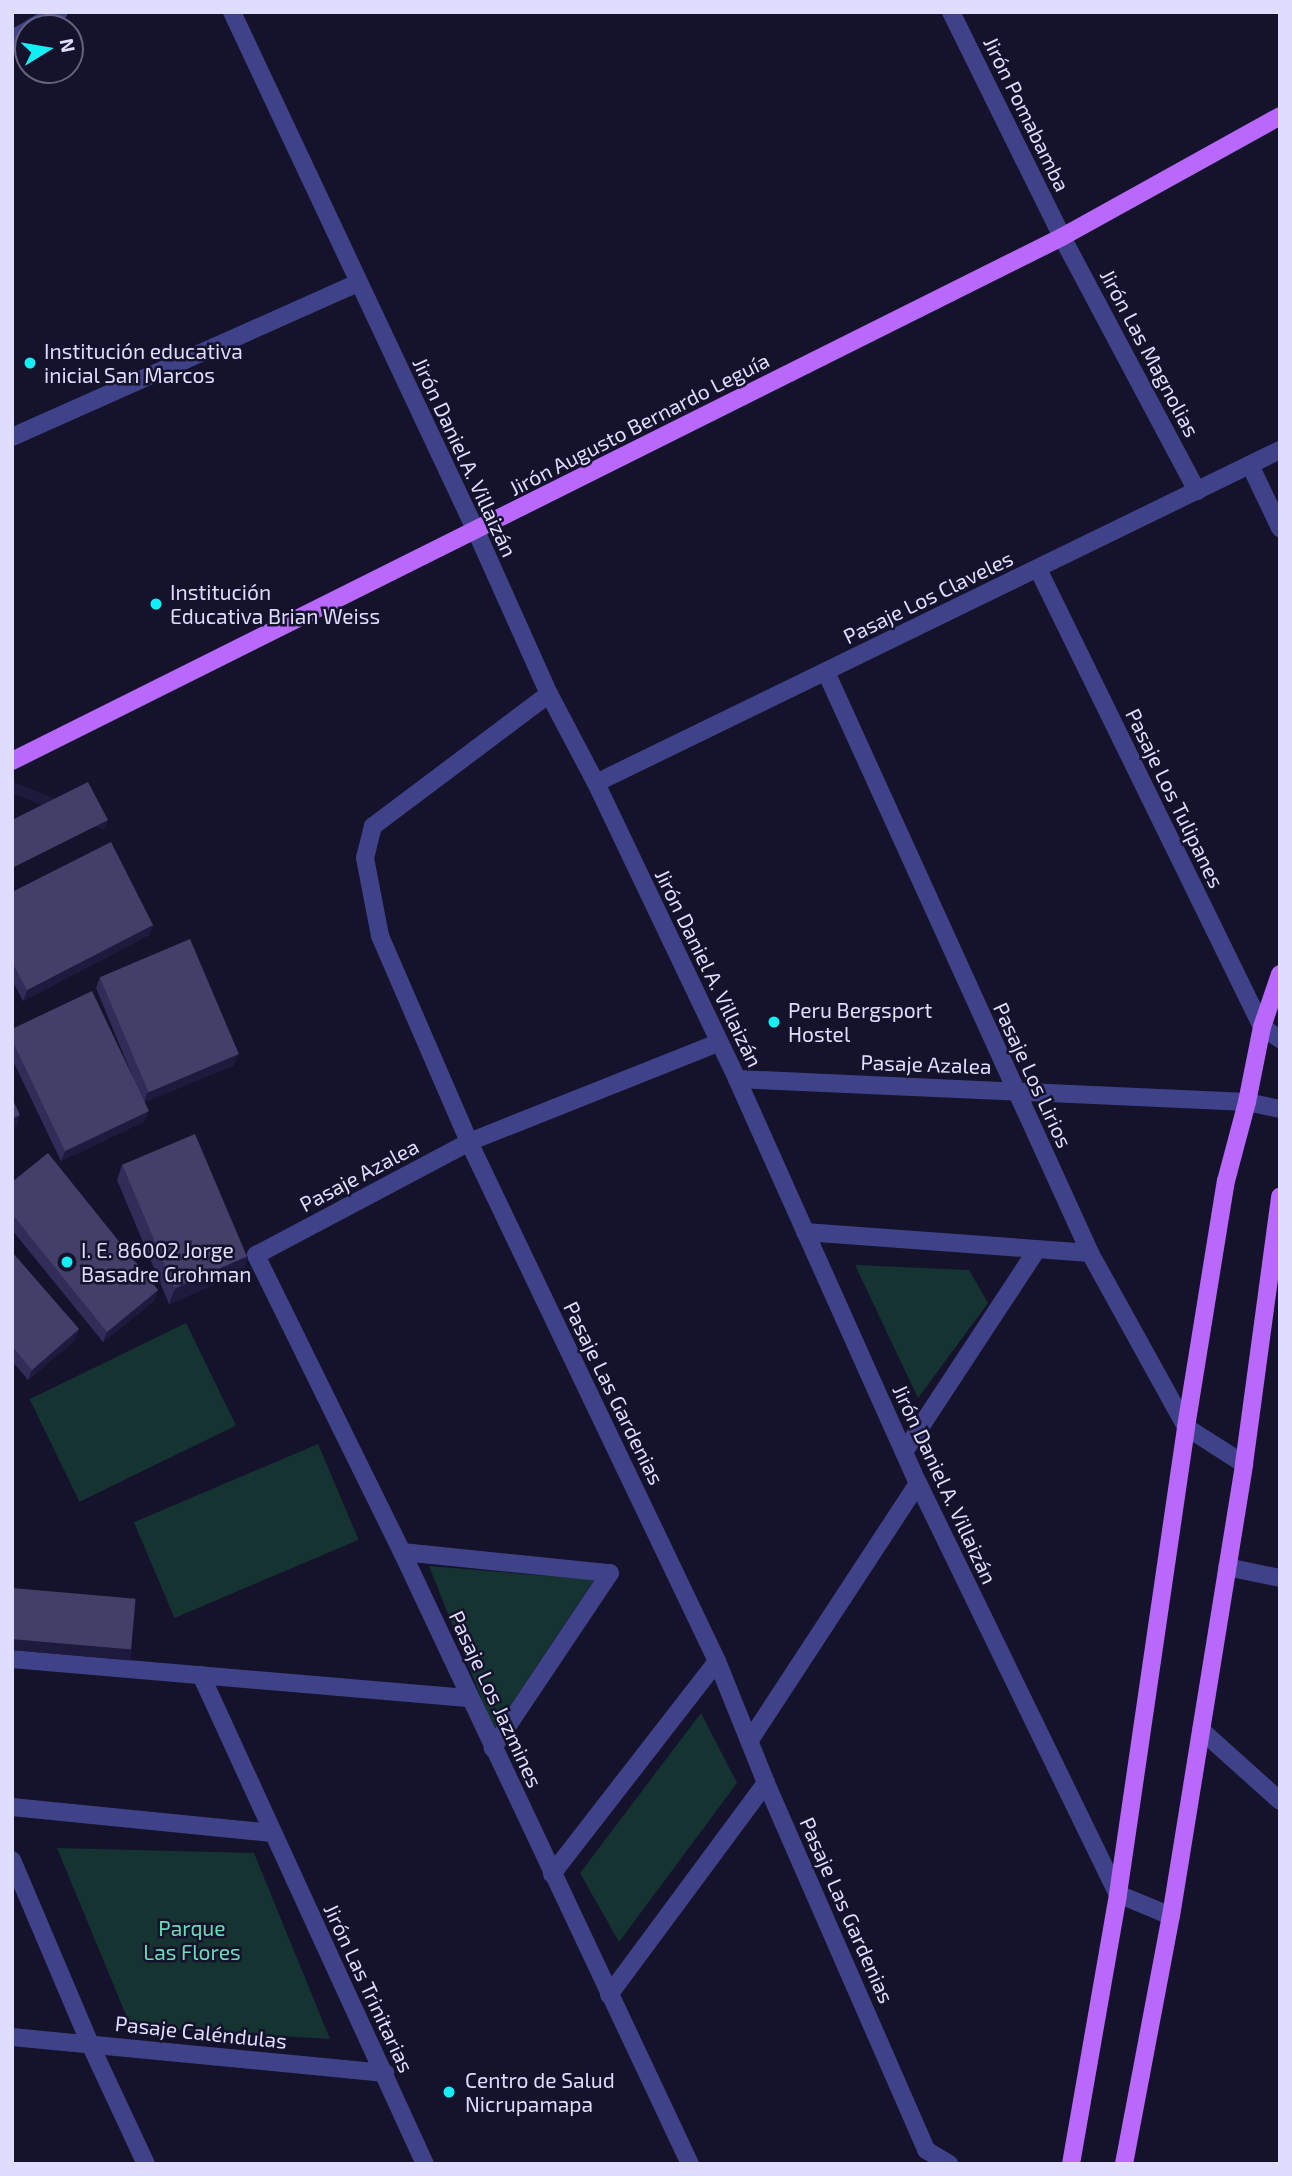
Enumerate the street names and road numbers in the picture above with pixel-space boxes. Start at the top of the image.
street label: Jirón Pomabamba [979,33,1075,195]
street label: Jirón Las Magnolias [1095,265,1205,441]
street label: Jirón Augusto Bernardo Leguía [504,347,774,501]
street label: Jirón Daniel A. Villaizán [407,353,523,561]
street label: Pasaje Los Claveles [839,545,1017,649]
street label: Pasaje Los Tulipanes [1121,704,1229,892]
street label: Jirón Daniel A. Villaizán [650,864,768,1072]
street label: Pasaje Los Lirios [988,998,1078,1152]
street label: Pasaje Azalea [860,1049,992,1079]
street label: Pasaje Azalea [295,1133,423,1217]
street label: Pasaje Las Gardenias [559,1297,669,1489]
street label: Jirón Daniel A. Villaizán [887,1380,1003,1588]
street label: Pasaje Los Jazmines [444,1606,548,1792]
street label: Pasaje Las Gardenias [795,1813,899,2007]
street label: Jirón Las Trinitarias [319,1899,419,2077]
street label: Pasaje Caléndulas [114,2010,288,2054]

